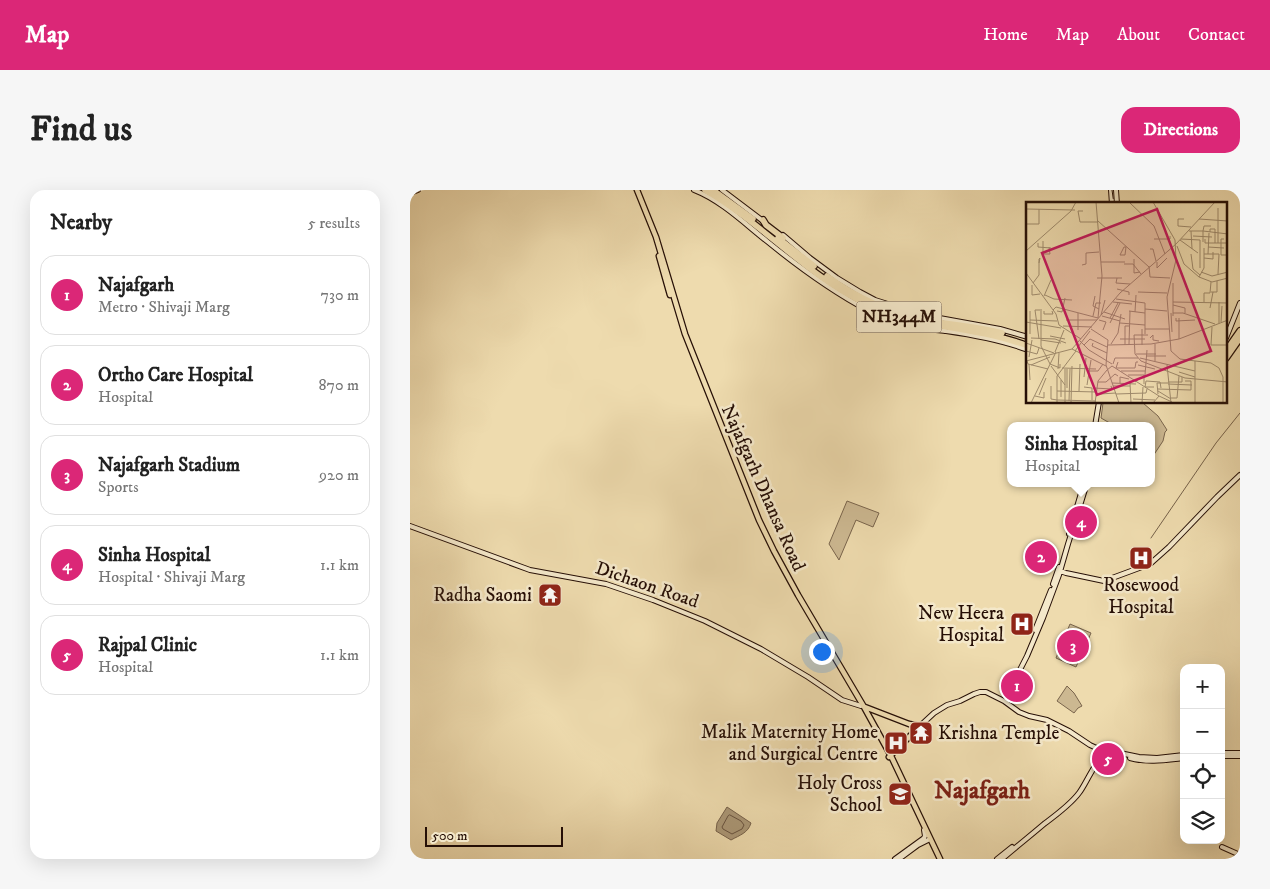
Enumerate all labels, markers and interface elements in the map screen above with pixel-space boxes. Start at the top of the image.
text: Map [25,20,69,50]
text: Home [983,24,1028,46]
text: Map [1056,24,1089,46]
text: About [1117,24,1160,46]
text: Contact [1188,24,1245,46]
button: Directions [1121,107,1240,153]
text: Find us [30,108,132,152]
inset map [1026,202,1228,404]
text: Nearby [50,210,112,236]
text: 5 results [308,213,360,233]
text: Najafgarh [98,274,174,297]
text: 1 [64,285,70,305]
text: 730 m [321,285,359,305]
text: Metro · Shivaji Marg [98,297,230,317]
road number: NH344M [856,301,942,332]
text: Ortho Care Hospital [98,364,253,387]
text: 2 [63,375,71,395]
text: 870 m [319,375,359,395]
text: Hospital [98,387,153,407]
street label: Najafgarh Dhansa Road [716,401,810,575]
popup [1007,422,1155,487]
text: Sinha Hospital [1025,433,1137,456]
text: Najafgarh Stadium [98,454,240,477]
text: Hospital [1025,456,1080,476]
text: 3 [64,465,70,485]
text: 920 m [319,465,359,485]
text: Sports [98,477,139,497]
pin: 4 [1065,503,1097,541]
pin: 2 [1025,538,1057,576]
text: Sinha Hospital [98,544,210,567]
hospital icon: Rosewood Hospital [1128,545,1154,571]
text: 4 [62,555,72,575]
text: 1.1 km [320,555,359,575]
street label: Dichaon Road [592,557,702,614]
text: Hospital · Shivaji Marg [98,567,245,587]
place label: Rosewood Hospital [1103,574,1180,619]
temple icon: Radha Saomi [537,582,563,608]
place label: Radha Saomi [433,584,532,607]
place label: New Heera Hospital [918,602,1004,647]
hospital icon: New Heera Hospital [1009,611,1035,637]
pin: 3 [1057,627,1089,665]
text: Rajpal Clinic [98,634,197,657]
your location [809,639,835,665]
text: 5 [63,645,71,665]
text: 1.1 km [320,645,359,665]
text: Hospital [98,657,153,677]
map controls [1180,664,1225,844]
button: + [1180,664,1225,709]
pin: 1 [1001,667,1033,705]
button: − [1180,709,1225,754]
temple icon: Krishna Temple [908,720,934,746]
place label: Malik Maternity Home and Surgical Centre [701,721,878,766]
place label: Krishna Temple [938,722,1059,745]
hospital icon: Malik Maternity Home and Surgical Centre [883,730,909,756]
pin: 5 [1092,740,1124,778]
button: locate [1180,754,1225,799]
place label: Holy Cross School [797,772,882,817]
district label: Najafgarh [934,776,1031,806]
school or university icon: Holy Cross School [887,781,913,807]
button: layers [1180,799,1225,844]
scale bar [425,824,562,847]
text: 500 m [432,827,468,845]

